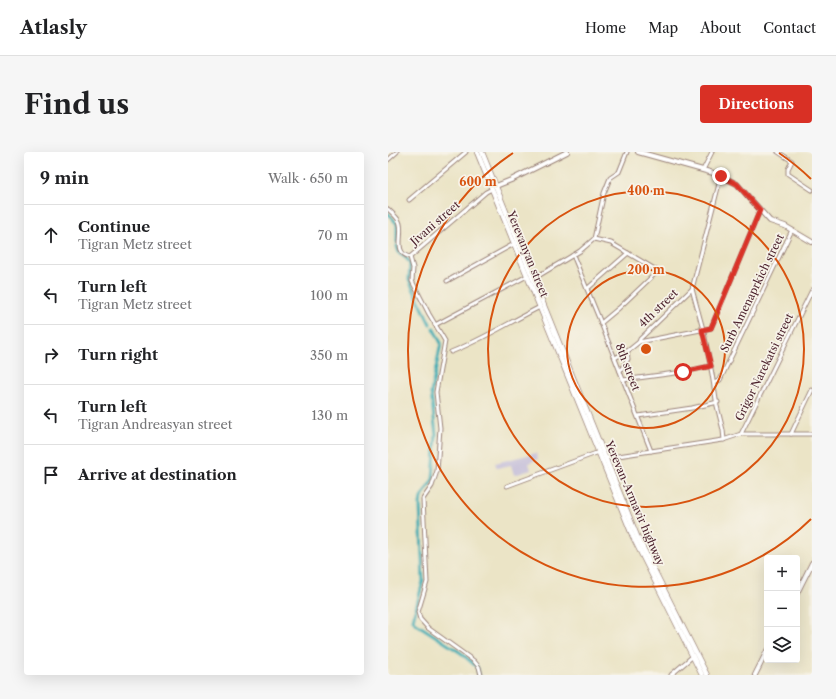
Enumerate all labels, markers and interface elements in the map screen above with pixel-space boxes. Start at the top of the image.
text: Atlasly [20,16,87,39]
text: Home [585,19,626,37]
text: Map [648,19,678,37]
text: About [700,19,741,37]
text: Contact [763,19,816,37]
button: Directions [700,85,812,123]
text: Find us [24,87,129,121]
route end [712,167,730,185]
text: 9 min [40,168,89,188]
text: Walk · 650 m [268,170,348,186]
text: 600 m [459,174,497,189]
text: 400 m [627,183,665,198]
street label: Jivani street [406,198,463,250]
street label: Yerevanyan street [504,208,552,299]
text: Continue [78,217,150,236]
icon: ahead [40,224,62,246]
text: 70 m [318,227,348,243]
street label: Surb Amenaprkich street [717,231,787,355]
text: Tigran Metz street [78,236,192,252]
text: 200 m [627,262,665,277]
text: Turn left [78,277,147,296]
icon: left [40,284,62,306]
street label: 4th street [635,286,681,330]
text: 100 m [310,287,348,303]
text: Tigran Metz street [78,296,192,312]
street label: Grigor Narekatsi street [732,311,796,423]
street label: 8th street [613,341,643,393]
centre of rings [639,342,653,356]
icon: right [40,344,62,366]
text: Turn right [78,345,158,364]
text: 350 m [310,347,348,363]
route start [674,363,692,381]
text: Turn left [78,397,147,416]
icon: left [40,404,62,426]
text: 130 m [312,407,348,423]
text: Tigran Andreasyan street [78,416,232,432]
street label: Yerevan-Armavir highway [602,437,668,568]
icon: arrive [40,464,62,486]
text: Arrive at destination [78,465,237,484]
map controls [764,555,800,663]
button: + [764,555,800,591]
button: − [764,591,800,627]
button: layers [764,627,800,663]

